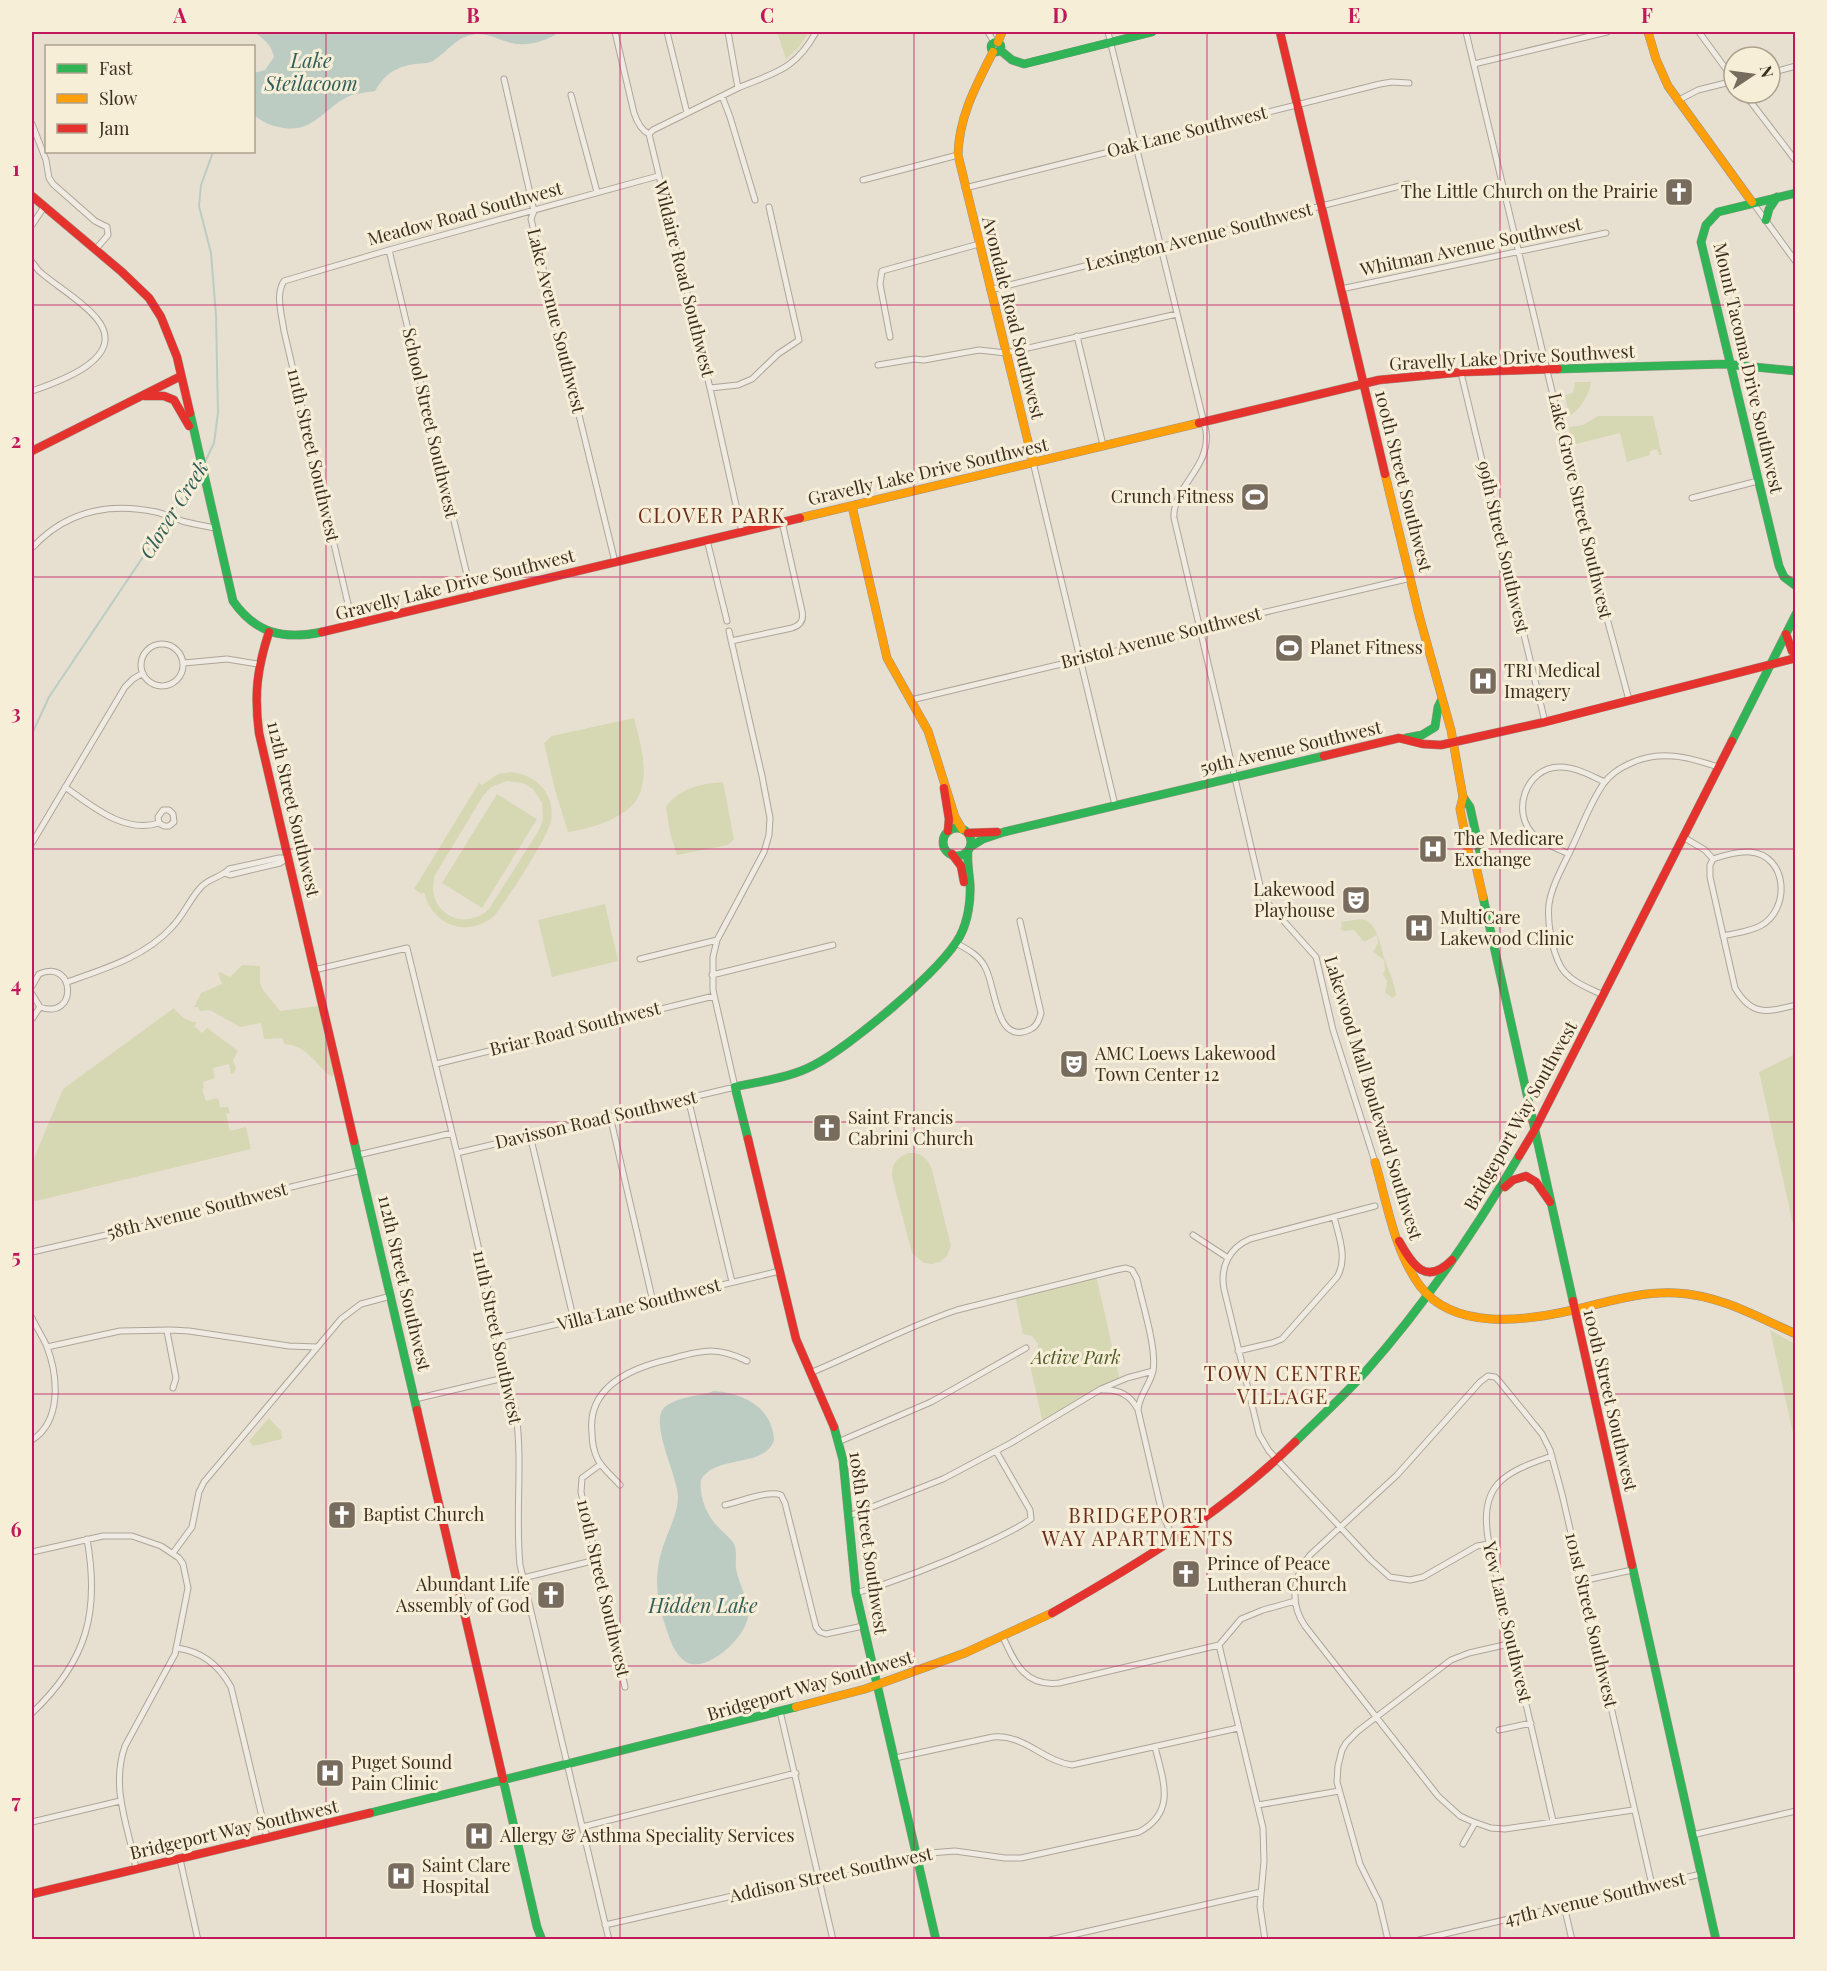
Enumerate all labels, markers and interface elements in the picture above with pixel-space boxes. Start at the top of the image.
text: A [172,1,187,28]
text: B [466,1,480,28]
text: C [760,1,774,28]
text: D [1052,1,1068,28]
text: E [1348,1,1360,28]
text: F [1641,1,1653,28]
legend [45,45,255,153]
north arrow [1722,45,1782,105]
water label: Lake Steilacoom [263,46,358,96]
text: Fast [99,56,133,80]
text: N [1756,64,1779,80]
text: Slow [99,86,137,110]
street label: Oak Lane Southwest [1104,99,1270,163]
text: Jam [98,116,129,140]
text: 1 [12,154,20,181]
street label: Meadow Road Southwest [365,175,566,251]
church icon: The Little Church on the Prairie [1663,176,1695,208]
street label: Wildaire Road Southwest [649,177,721,380]
place label: The Little Church on the Prairie [1401,179,1658,203]
street label: Lexington Avenue Southwest [1083,196,1315,276]
street label: Whitman Avenue Southwest [1357,211,1584,281]
street label: Avondale Road Southwest [977,213,1051,422]
street label: Lake Avenue Southwest [522,226,592,416]
street label: Mount Tacoma Drive Southwest [1708,240,1790,496]
street label: School Street Southwest [397,325,465,521]
street label: Gravelly Lake Drive Southwest [1389,339,1636,375]
street label: 111th Street Southwest [282,365,346,545]
street label: 100th Street Southwest [1370,387,1438,575]
street label: Lake Grove Street Southwest [1543,390,1619,622]
text: 2 [11,426,21,453]
street label: Gravelly Lake Drive Southwest [805,432,1051,510]
water label: Clover Creek [132,455,213,563]
street label: 99th Street Southwest [1472,458,1536,636]
sports icon: Crunch Fitness [1239,481,1271,513]
place label: Crunch Fitness [1111,484,1234,508]
district label: CLOVER PARK [638,501,786,528]
street label: Gravelly Lake Drive Southwest [333,543,578,625]
street label: Bristol Avenue Southwest [1058,600,1264,674]
sports icon: Planet Fitness [1273,632,1305,664]
place label: Planet Fitness [1310,635,1423,659]
place label: TRI Medical Imagery [1504,658,1600,703]
hospital icon: TRI Medical Imagery [1467,665,1499,697]
text: 3 [11,698,21,725]
street label: 59th Avenue Southwest [1198,714,1384,780]
street label: 112th Street Southwest [262,718,326,900]
place label: The Medicare Exchange [1454,826,1564,871]
hospital icon: The Medicare Exchange [1417,833,1449,865]
place label: Lakewood Playhouse [1253,877,1336,922]
theatre icon: Lakewood Playhouse [1340,884,1372,916]
place label: MultiCare Lakewood Clinic [1440,905,1574,950]
hospital icon: MultiCare Lakewood Clinic [1403,912,1435,944]
street label: Lakewood Mall Boulevard Southwest [1319,953,1429,1243]
text: 4 [11,970,21,997]
street label: Briar Road Southwest [487,995,663,1061]
street label: Bridgeport Way Southwest [1458,1016,1583,1214]
place label: AMC Loews Lakewood Town Center 12 [1094,1041,1277,1086]
theatre icon: AMC Loews Lakewood Town Center 12 [1058,1048,1090,1080]
street label: Davisson Road Southwest [492,1084,700,1154]
place label: Saint Francis Cabrini Church [848,1105,974,1150]
church icon: Saint Francis Cabrini Church [811,1112,843,1144]
street label: 58th Avenue Southwest [104,1176,290,1244]
street label: 112th Street Southwest [373,1192,437,1374]
text: 5 [11,1242,21,1269]
street label: 111th Street Southwest [468,1247,528,1427]
street label: Villa Lane Southwest [554,1272,724,1336]
street label: 100th Street Southwest [1578,1306,1644,1494]
park label: Active Park [1029,1345,1121,1369]
district label: TOWN CENTRE VILLAGE [1204,1359,1362,1409]
street label: 108th Street Southwest [844,1450,894,1637]
street label: 110th Street Southwest [572,1496,636,1680]
church icon: Baptist Church [326,1499,358,1531]
district label: BRIDGEPORT WAY APARTMENTS [1041,1501,1234,1551]
place label: Baptist Church [363,1502,485,1526]
text: 6 [10,1515,22,1542]
street label: 101st Street Southwest [1560,1530,1624,1710]
street label: Yew Lane Southwest [1478,1538,1538,1705]
place label: Prince of Peace Lutheran Church [1207,1551,1347,1596]
church icon: Prince of Peace Lutheran Church [1170,1558,1202,1590]
place label: Abundant Life Assembly of God [395,1572,531,1617]
church icon: Abundant Life Assembly of God [535,1579,567,1611]
water label: Hidden Lake [648,1591,758,1618]
street label: Bridgeport Way Southwest [704,1644,916,1726]
place label: Puget Sound Pain Clinic [351,1750,453,1795]
hospital icon: Puget Sound Pain Clinic [314,1757,346,1789]
text: 7 [11,1787,21,1814]
street label: Bridgeport Way Southwest [127,1793,341,1865]
hospital icon: Allergy & Asthma Speciality Services [463,1820,495,1852]
place label: Allergy & Asthma Speciality Services [499,1823,794,1847]
street label: Addison Street Southwest [726,1841,935,1908]
place label: Saint Clare Hospital [422,1853,511,1898]
hospital icon: Saint Clare Hospital [385,1860,417,1892]
street label: 47th Avenue Southwest [1502,1865,1688,1930]

